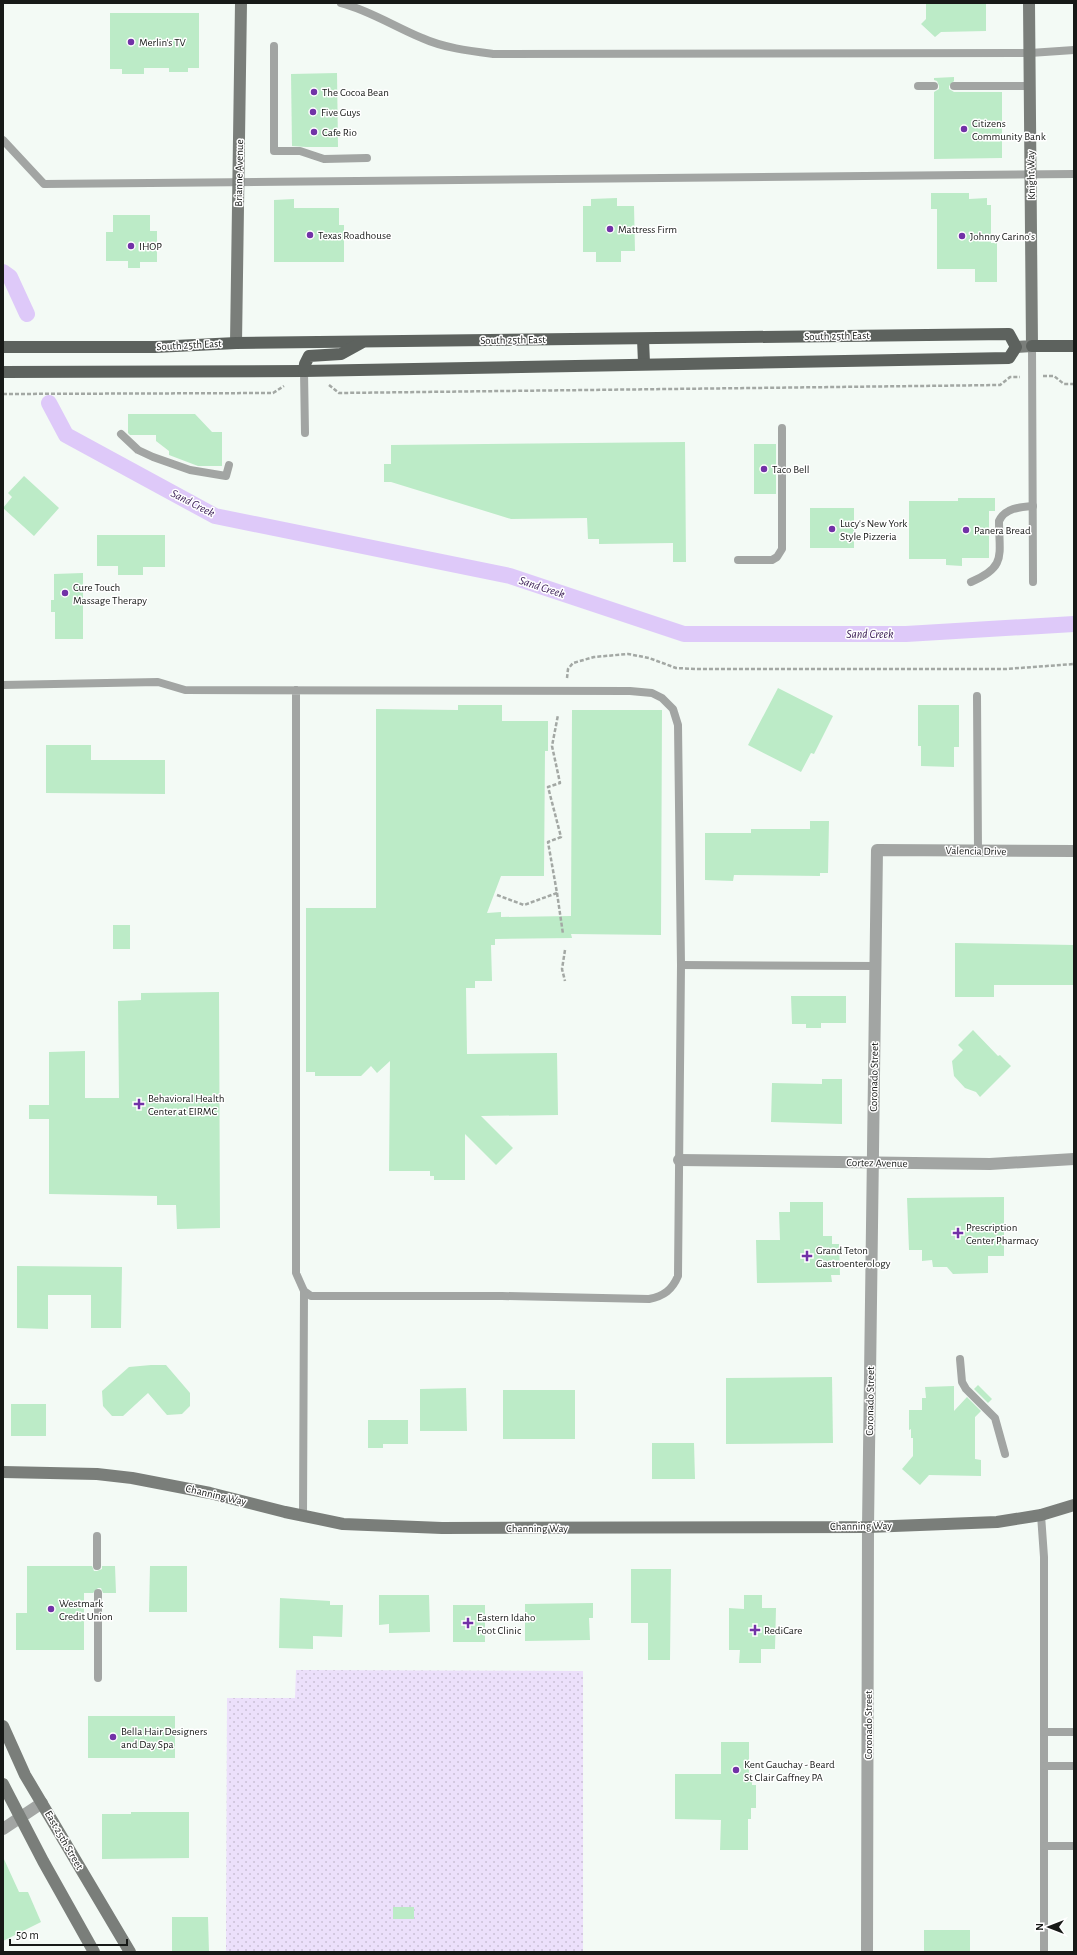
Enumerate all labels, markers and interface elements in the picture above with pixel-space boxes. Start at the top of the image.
marker: Merlin's TV [126,37,136,47]
place label: Merlin's TV [139,37,187,48]
marker: The Cocoa Bean [309,87,319,97]
place label: The Cocoa Bean [322,87,389,98]
marker: Five Guys [308,107,318,117]
place label: Five Guys [321,107,360,118]
place label: Citizens Community Bank [972,118,1046,142]
marker: Citizens Community Bank [959,124,969,134]
marker: Cafe Rio [309,127,319,137]
place label: Cafe Rio [322,127,357,138]
street label: Brianne Avenue [233,139,245,207]
street label: Knight Way [1025,150,1037,200]
marker: Mattress Firm [605,224,615,234]
place label: Mattress Firm [618,224,677,235]
marker: Texas Roadhouse [305,230,315,240]
place label: Texas Roadhouse [318,230,391,241]
marker: Johnny Carino's [957,231,967,241]
place label: Johnny Carino's [970,231,1035,242]
marker: IHOP [126,241,136,251]
place label: IHOP [139,241,162,252]
street label: South 25th East [804,330,870,342]
street label: South 25th East [480,334,546,346]
street label: South 25th East [156,338,222,352]
marker: Taco Bell [759,464,769,474]
place label: Taco Bell [772,464,810,475]
water label: Sand Creek [169,487,217,519]
place label: Lucy's New York Style Pizzeria [840,518,907,542]
marker: Lucy's New York Style Pizzeria [827,524,837,534]
marker: Panera Bread [961,525,971,535]
place label: Panera Bread [974,525,1031,536]
water label: Sand Creek [518,574,567,600]
place label: Cure Touch Massage Therapy [73,582,147,606]
marker: Cure Touch Massage Therapy [60,588,70,598]
water label: Sand Creek [846,628,894,640]
street label: Valencia Drive [945,845,1007,857]
street label: Coronado Street [868,1042,880,1112]
place label: Behavioral Health Center at EIRMC [148,1093,225,1117]
marker: Behavioral Health Center at EIRMC [133,1098,145,1110]
street label: Cortez Avenue [846,1157,908,1169]
place label: Prescription Center Pharmacy [966,1222,1039,1246]
marker: Prescription Center Pharmacy [953,1228,963,1238]
place label: Grand Teton Gastroenterology [816,1245,891,1269]
marker: Grand Teton Gastroenterology [801,1250,813,1262]
street label: Coronado Street [864,1366,876,1436]
street label: Channing Way [185,1483,248,1507]
street label: Channing Way [830,1520,892,1532]
street label: Channing Way [506,1523,568,1534]
place label: Westmark Credit Union [59,1598,113,1622]
marker: Westmark Credit Union [46,1604,56,1614]
place label: Eastern Idaho Foot Clinic [477,1612,535,1636]
marker: Eastern Idaho Foot Clinic [462,1617,474,1629]
marker: RediCare [749,1624,761,1636]
place label: RediCare [764,1625,802,1636]
street label: Coronado Street [863,1690,874,1760]
place label: Bella Hair Designers and Day Spa [121,1726,207,1750]
marker: Bella Hair Designers and Day Spa [108,1732,118,1742]
place label: Kent Gauchay - Beard St Clair Gaffney PA [744,1759,835,1783]
marker: Kent Gauchay - Beard St Clair Gaffney PA [731,1765,741,1775]
street label: East 25th Street [43,1809,86,1872]
north arrow [1029,1907,1069,1947]
scale bar [10,1921,127,1947]
text: N [1034,1923,1045,1931]
text: 50 m [16,1929,39,1941]

